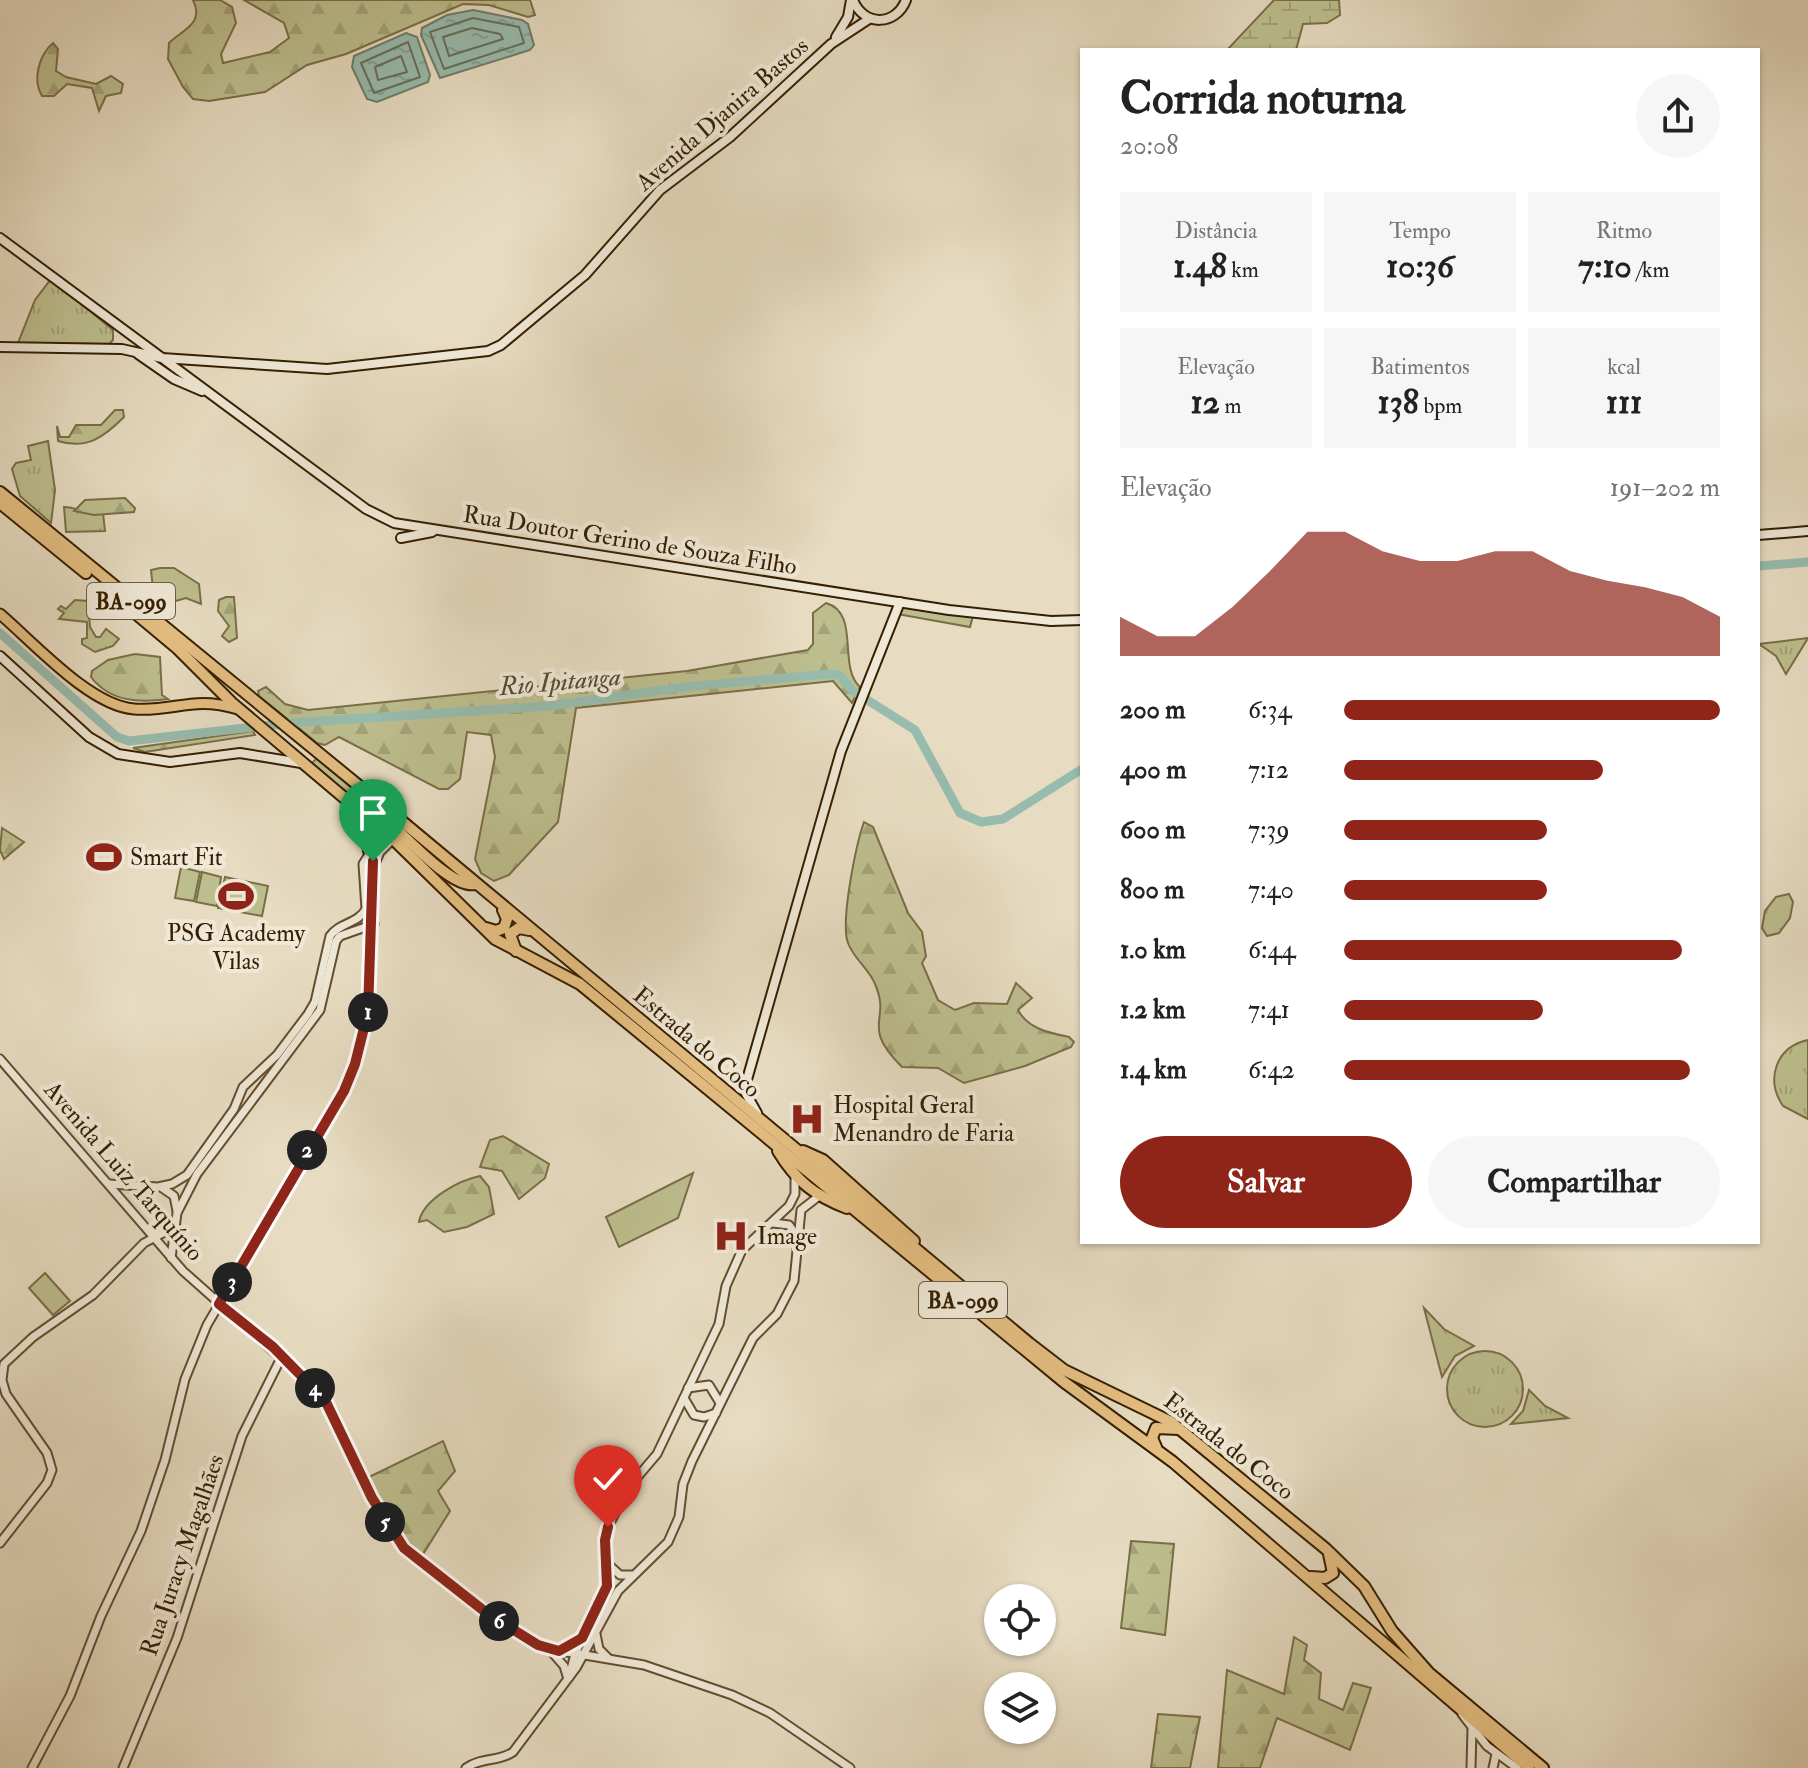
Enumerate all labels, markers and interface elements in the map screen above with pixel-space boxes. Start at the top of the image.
street label: Avenida Djanira Bastos [629,31,815,199]
text: Corrida noturna [1120,72,1405,127]
button: share [1636,74,1720,158]
text: 20:08 [1120,130,1178,162]
text: Distância [1175,217,1257,245]
text: Tempo [1389,217,1451,245]
text: Ritmo [1596,217,1652,245]
text: 1.48 [1173,245,1227,288]
text: 10:36 [1386,245,1454,288]
text: 7:10 [1578,245,1632,288]
text: km [1227,256,1259,284]
text: /km [1632,256,1670,284]
text: Elevação [1177,353,1255,381]
text: Batimentos [1370,353,1470,381]
text: kcal [1607,353,1641,381]
text: 12 [1190,381,1220,424]
text: 138 [1378,381,1419,424]
text: 111 [1606,381,1642,424]
text: m [1220,392,1242,420]
text: bpm [1419,392,1462,420]
text: Elevação [1120,472,1212,504]
text: 191–202 m [1610,472,1720,504]
street label: Rua Doutor Gerino de Souza Filho [461,499,799,582]
road number: BA-099 [87,583,175,619]
water label: Rio Ipitanga [497,661,622,703]
text: 200 m [1120,694,1185,726]
text: 6:34 [1248,694,1291,726]
text: 400 m [1120,754,1186,786]
text: 7:12 [1248,754,1289,786]
pin [339,779,407,861]
icon: arrive [351,791,395,835]
text: 600 m [1120,814,1185,846]
text: 7:39 [1248,814,1290,846]
sports icon: Smart Fit [85,838,123,876]
place label: Smart Fit [130,842,223,873]
text: 800 m [1120,874,1185,906]
text: 7:40 [1248,874,1294,906]
sports icon: PSG Academy Vilas [217,877,255,915]
place label: PSG Academy Vilas [167,918,305,977]
text: 1.0 km [1120,934,1186,966]
text: 6:44 [1248,934,1296,966]
street label: Estrada do Coco [626,980,767,1105]
pin: 1 [348,992,388,1032]
text: 1.2 km [1120,994,1186,1026]
text: 7:41 [1248,994,1290,1026]
text: 1 [364,998,372,1026]
text: 1.4 km [1120,1054,1187,1086]
text: 6:42 [1248,1054,1295,1086]
street label: Avenida Luiz Tarquínio [36,1074,210,1268]
place label: Hospital Geral Menandro de Faria [833,1090,1015,1149]
hospital icon: Hospital Geral Menandro de Faria [788,1100,826,1138]
pin: 2 [287,1130,327,1170]
text: 2 [301,1136,313,1164]
button: Salvar [1120,1136,1412,1228]
button: Compartilhar [1428,1136,1720,1228]
hospital icon: Image [712,1217,750,1255]
place label: Image [757,1221,817,1252]
pin: 3 [212,1262,252,1302]
text: 3 [228,1268,236,1296]
road number: BA-099 [919,1282,1007,1318]
pin: 4 [295,1368,335,1408]
text: 4 [309,1374,321,1402]
street label: Estrada do Coco [1157,1386,1300,1507]
pin [574,1445,642,1527]
street label: Rua Juracy Magalhães [133,1450,232,1660]
icon: check [586,1457,630,1501]
pin: 5 [365,1502,405,1542]
text: 5 [380,1508,390,1536]
map controls [984,1584,1056,1744]
button: locate [984,1584,1056,1656]
pin: 6 [479,1601,519,1641]
text: 6 [493,1607,505,1635]
button: layers [984,1672,1056,1744]

